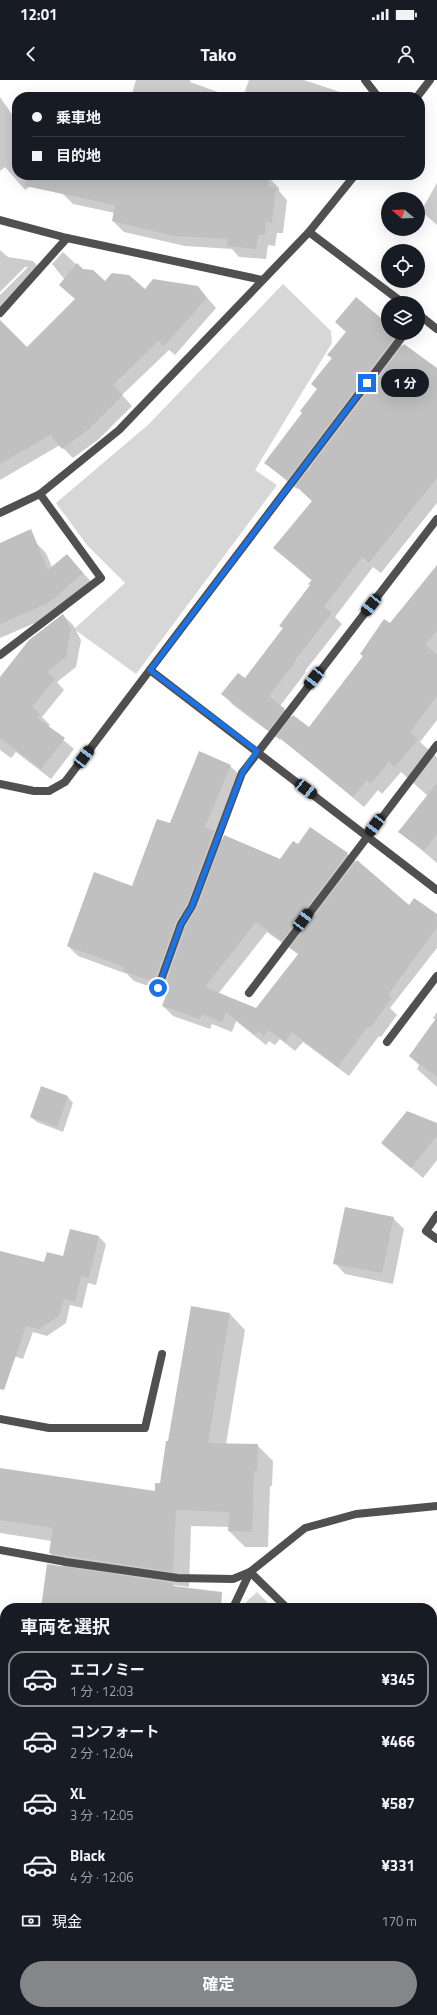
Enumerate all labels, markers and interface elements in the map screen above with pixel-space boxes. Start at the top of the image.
text: 12:01 [20,3,57,26]
text: Tako [200,41,237,68]
icon: back [20,43,42,65]
icon: person [395,43,417,65]
text: 乗車地 [56,106,101,129]
text: 目的地 [56,144,101,167]
north arrow [381,192,425,236]
map controls [381,192,425,340]
button: locate [381,244,425,288]
button: layers [381,296,425,340]
callout: 1 分 [381,369,429,397]
text: 1 分 [393,373,417,393]
route end [358,374,376,392]
car [359,592,383,618]
car [302,665,326,691]
car [72,744,96,770]
car [293,777,319,801]
car [363,812,387,838]
car [291,907,315,933]
route start [149,979,167,997]
text: 車両を選択 [20,1613,110,1640]
text: エコノミー [70,1658,145,1681]
icon: car [22,1661,58,1697]
text: ¥345 [381,1668,415,1691]
text: 1 分 · 12:03 [70,1681,134,1701]
text: コンフォート [70,1720,160,1743]
icon: car [22,1723,58,1759]
text: ¥466 [381,1730,415,1753]
text: 2 分 · 12:04 [70,1743,134,1763]
text: XL [70,1782,86,1805]
icon: car [22,1785,58,1821]
text: ¥587 [381,1792,415,1815]
text: 3 分 · 12:05 [70,1805,134,1825]
text: Black [70,1844,105,1867]
icon: car [22,1847,58,1883]
text: ¥331 [381,1854,415,1877]
text: 4 分 · 12:06 [70,1867,134,1887]
icon: cash [20,1910,42,1932]
text: 現金 [52,1910,82,1933]
text: 170 m [381,1911,417,1931]
button: 確定 [20,1961,417,2007]

